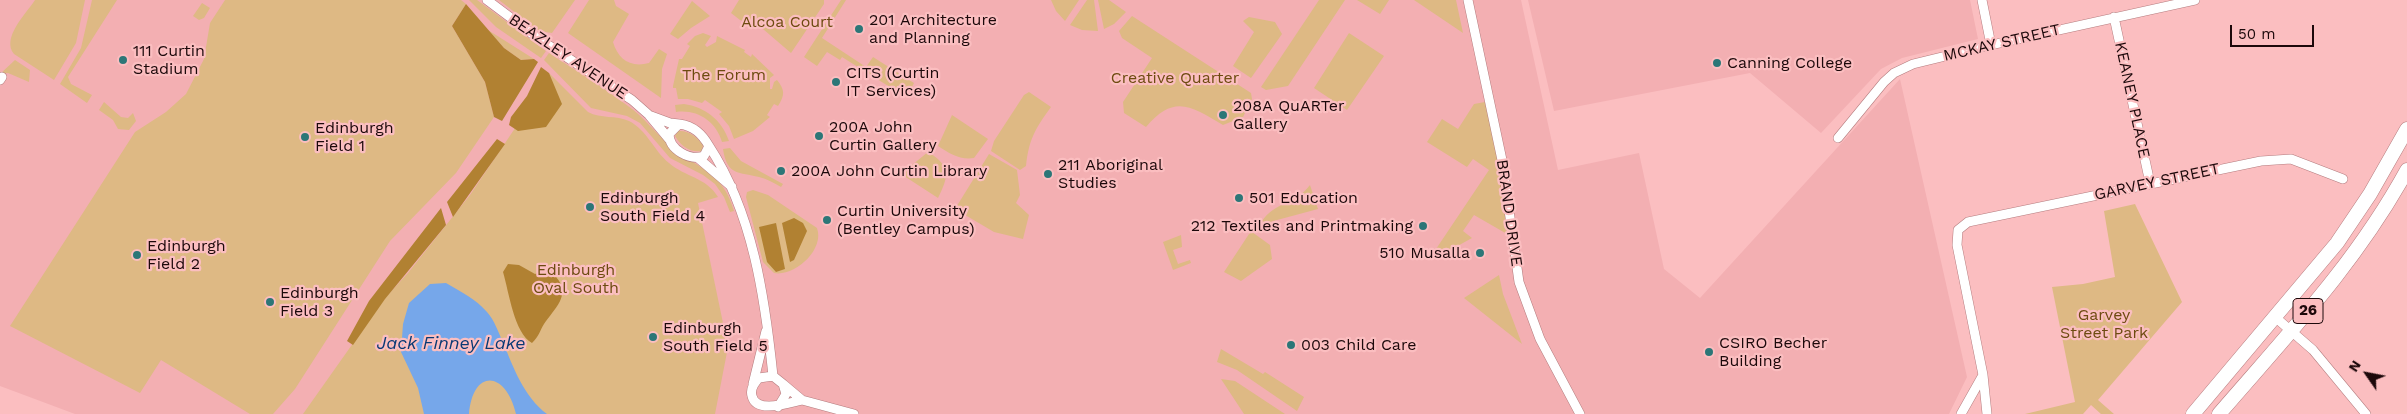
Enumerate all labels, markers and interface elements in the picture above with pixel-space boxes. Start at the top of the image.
street label: BEAZLEY AVENUE [505,10,631,104]
place label: 201 Architecture and Planning [869,10,997,48]
park label: Alcoa Court [741,12,833,32]
scale bar [2232,15,2316,47]
street label: MCKAY STREET [1942,20,2062,66]
marker: 201 Architecture and Planning [853,23,865,35]
text: 50 m [2238,25,2275,43]
street label: KEANEY PLACE [2110,40,2154,160]
place label: 111 Curtin Stadium [133,41,205,79]
place label: Canning College [1727,53,1852,73]
marker: 111 Curtin Stadium [117,54,129,66]
marker: Canning College [1711,57,1723,69]
place label: CITS (Curtin IT Services) [846,63,939,101]
park label: The Forum [682,65,766,85]
park label: Creative Quarter [1111,68,1239,88]
marker: CITS (Curtin IT Services) [830,76,842,88]
place label: 208A QuARTer Gallery [1233,96,1345,134]
marker: 208A QuARTer Gallery [1217,109,1229,121]
place label: 200A John Curtin Gallery [829,117,937,155]
place label: Edinburgh Field 1 [315,118,394,156]
marker: 200A John Curtin Gallery [813,130,825,142]
marker: Edinburgh Field 1 [299,131,311,143]
place label: 211 Aboriginal Studies [1058,155,1163,193]
street label: BRAND DRIVE [1492,158,1526,268]
street label: GARVEY STREET [2092,159,2222,205]
place label: 200A John Curtin Library [791,161,987,181]
marker: 200A John Curtin Library [775,165,787,177]
marker: 211 Aboriginal Studies [1042,168,1054,180]
place label: Edinburgh South Field 4 [600,188,705,226]
place label: 501 Education [1249,188,1358,208]
marker: 501 Education [1233,192,1245,204]
marker: Edinburgh South Field 4 [584,201,596,213]
place label: Curtin University (Bentley Campus) [837,201,975,239]
marker: Curtin University (Bentley Campus) [821,214,833,226]
place label: 212 Textiles and Printmaking [1191,216,1413,236]
marker: 212 Textiles and Printmaking [1417,220,1429,232]
place label: Edinburgh Field 2 [147,236,226,274]
place label: 510 Musalla [1379,243,1470,263]
marker: 510 Musalla [1474,247,1486,259]
marker: Edinburgh Field 2 [131,249,143,261]
park label: Edinburgh Oval South [533,260,619,298]
place label: Edinburgh Field 3 [280,283,359,321]
marker: Edinburgh Field 3 [264,296,276,308]
road number: 26 [2293,298,2323,324]
park label: Garvey Street Park [2060,305,2148,343]
place label: Edinburgh South Field 5 [663,318,768,356]
marker: Edinburgh South Field 5 [647,331,659,343]
water label: Jack Finney Lake [376,333,526,355]
place label: CSIRO Becher Building [1719,333,1827,371]
place label: 003 Child Care [1301,335,1416,355]
marker: 003 Child Care [1285,339,1297,351]
marker: CSIRO Becher Building [1703,346,1715,358]
north arrow [2342,349,2392,399]
text: N [2345,357,2364,375]

